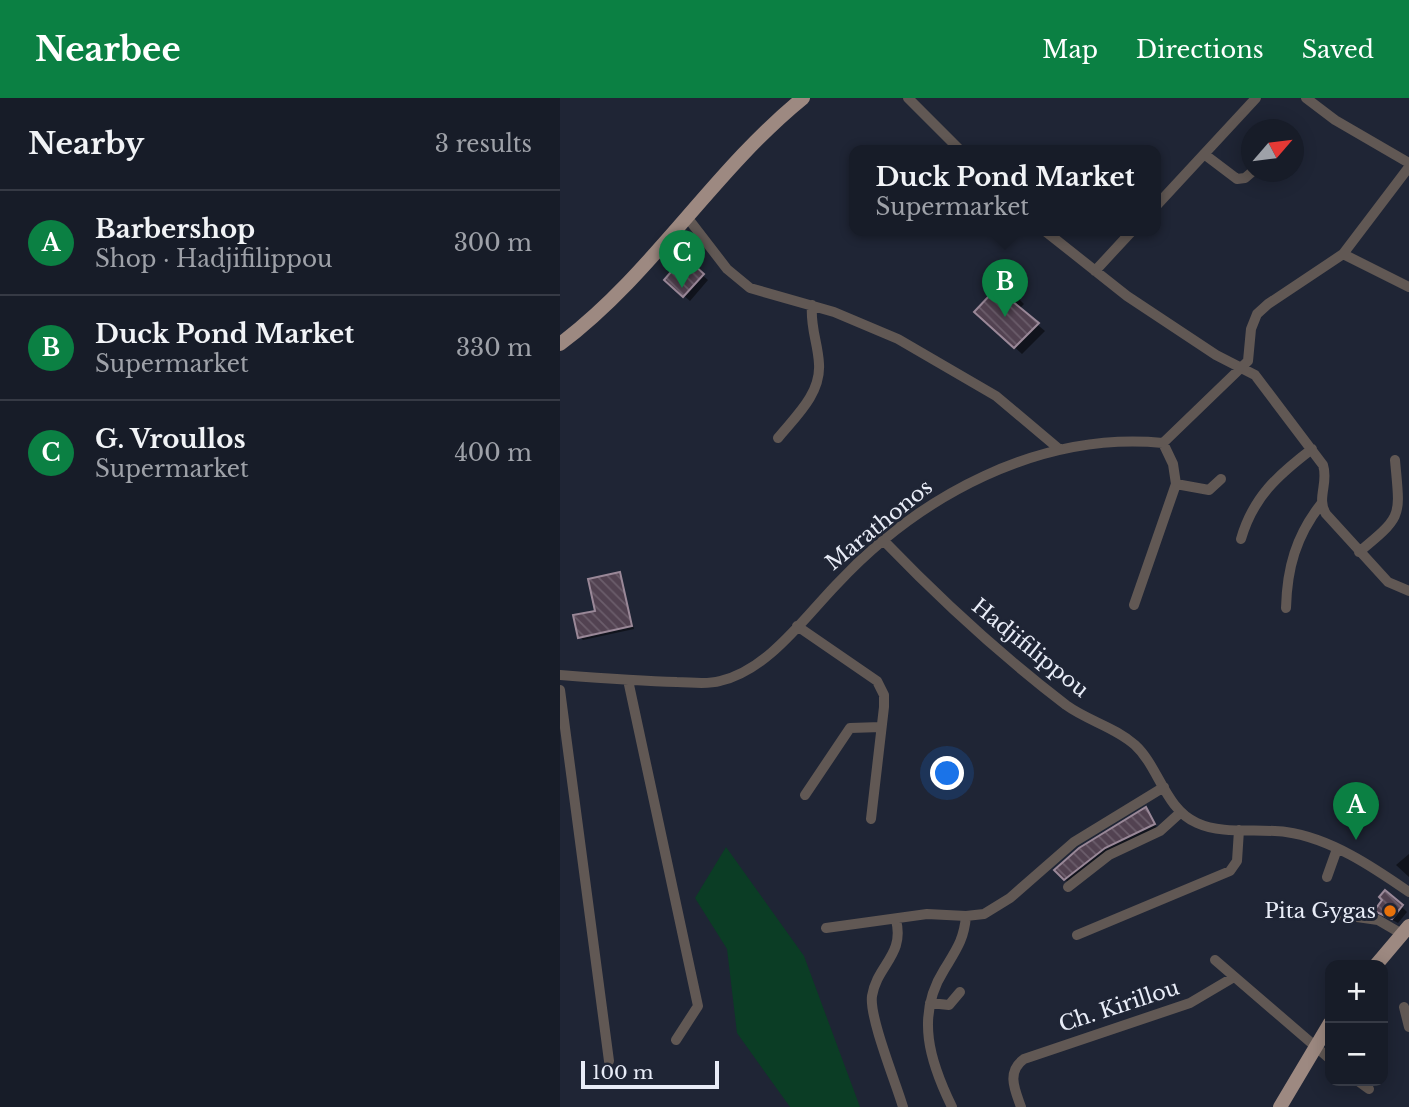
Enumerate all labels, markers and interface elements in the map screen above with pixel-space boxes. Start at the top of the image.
text: Nearbee [35,29,181,70]
text: Map [1042,35,1098,64]
text: Directions [1136,35,1264,64]
text: Saved [1302,35,1374,64]
north arrow [1241,119,1304,182]
text: Nearby [28,125,144,162]
text: 3 results [435,130,532,158]
popup [849,145,1161,236]
text: Duck Pond Market [875,161,1135,193]
text: Supermarket [875,193,1029,221]
text: Barbershop [95,213,255,245]
text: A [42,229,60,257]
text: 300 m [454,229,532,257]
pin: C [659,230,705,288]
text: Shop · Hadjifilippou [95,245,332,273]
pin: B [982,259,1028,317]
text: Duck Pond Market [95,318,354,350]
text: B [42,334,60,362]
text: 330 m [456,334,532,362]
text: Supermarket [95,350,249,378]
text: G. Vroullos [95,423,246,455]
text: C [42,439,60,467]
text: 400 m [454,439,532,467]
text: Supermarket [95,455,249,483]
street label: Marathonos [820,474,938,576]
street label: Hadjifilippou [966,593,1094,703]
your location [930,756,964,790]
pin: A [1333,782,1379,840]
place label: Pita Gygas [1264,898,1376,924]
marker: Pita Gygas [1382,903,1398,919]
map controls [1325,960,1388,1086]
button: + [1325,960,1388,1023]
street label: Ch. Kirillou [1056,974,1182,1038]
button: − [1325,1023,1388,1086]
scale bar [581,1058,719,1090]
text: 100 m [592,1061,653,1084]

